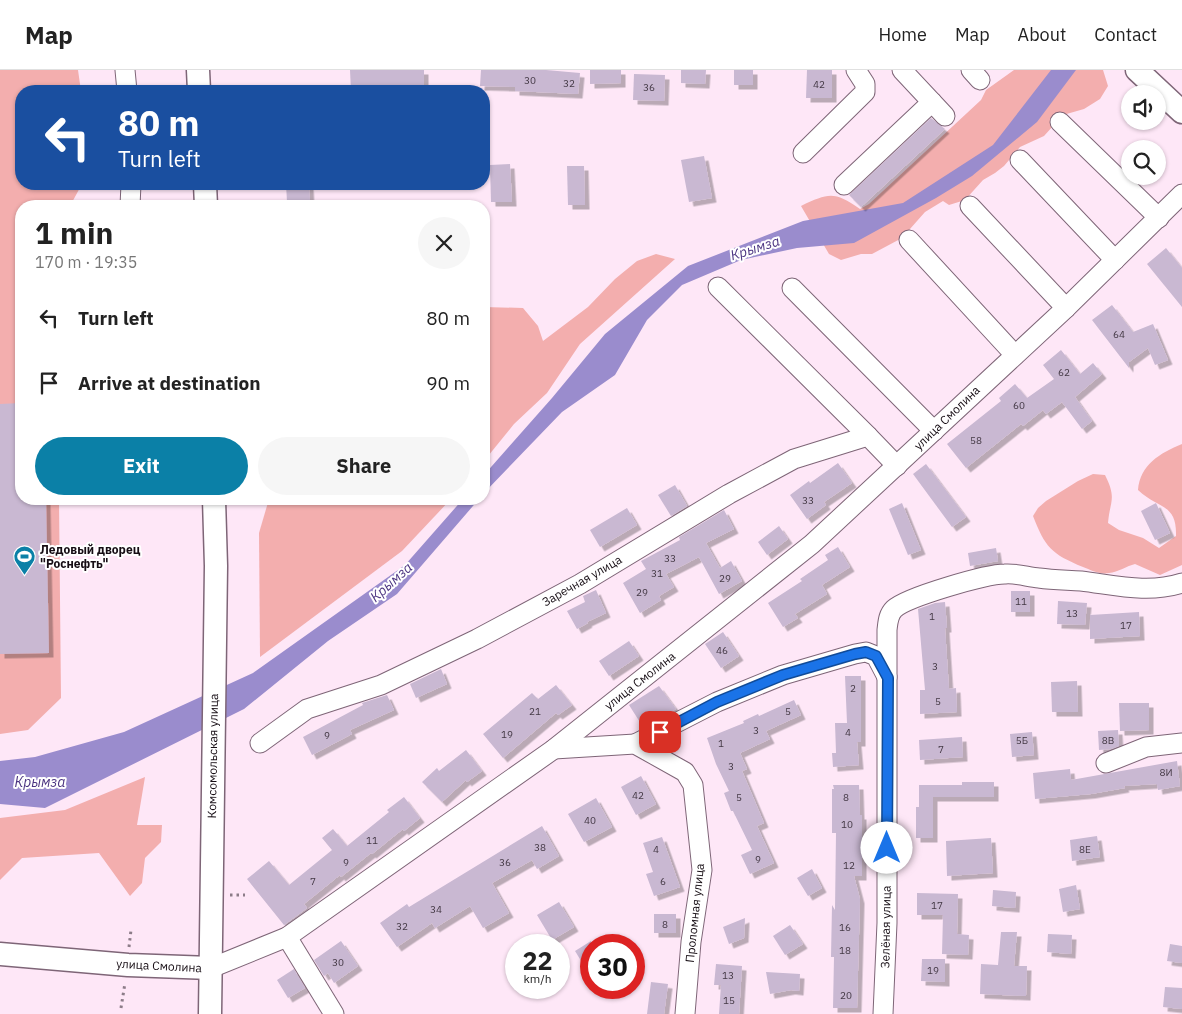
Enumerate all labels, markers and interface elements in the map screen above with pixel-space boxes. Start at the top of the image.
text: Map [25,19,73,51]
text: Home [879,23,927,46]
text: Map [955,23,990,46]
text: About [1018,23,1066,46]
text: Contact [1094,23,1157,46]
house number: 30 [524,74,536,87]
house number: 32 [563,77,575,90]
house number: 42 [813,78,825,91]
house number: 36 [643,81,655,94]
map controls [1121,85,1166,185]
button: sound [1121,85,1166,130]
text: 80 m [118,100,200,146]
icon: left [35,105,100,170]
button: search [1121,140,1166,185]
text: Turn left [118,144,201,173]
text: 1 min [35,213,113,252]
button: close [418,217,470,269]
water label: Крымза [728,232,782,264]
text: 170 m · 19:35 [35,252,137,272]
icon: left [35,304,63,332]
text: Turn left [78,306,154,330]
text: 80 m [426,306,470,330]
house number: 64 [1113,328,1125,341]
house number: 62 [1058,366,1070,379]
icon: arrive [35,369,63,397]
text: Arrive at destination [78,371,261,395]
text: 90 m [426,371,470,395]
street label: улица Смолина [911,382,983,453]
house number: 60 [1013,399,1025,412]
house number: 58 [970,434,982,447]
button: Exit [35,437,248,495]
button: Share [258,437,470,495]
house number: 33 [802,494,814,507]
place label: Ледовый дворец "Роснефть" [40,542,141,571]
sports icon: Ледовый дворец "Роснефть" [12,545,36,576]
street label: Заречная улица [539,551,625,609]
house number: 33 [664,552,676,565]
water label: Крымза [366,558,416,606]
house number: 31 [651,567,663,580]
house number: 29 [719,572,731,585]
house number: 29 [636,586,648,599]
house number: 11 [1015,595,1027,608]
house number: 13 [1066,607,1078,620]
house number: 1 [929,610,935,623]
house number: 17 [1120,619,1132,632]
house number: 46 [716,644,728,657]
street label: улица Смолина [601,648,679,713]
house number: 3 [932,660,938,673]
house number: 2 [850,682,856,695]
street label: Комсомольская улица [204,693,221,819]
house number: 5 [935,695,941,708]
house number: 21 [529,705,541,718]
house number: 5 [785,705,791,718]
pin [639,711,681,753]
icon: arrive [646,718,674,746]
house number: 3 [753,724,759,737]
house number: 4 [845,726,851,739]
house number: 19 [501,728,513,741]
house number: 9 [324,729,330,742]
house number: 5Б [1016,734,1028,747]
house number: 8В [1102,734,1114,747]
house number: 1 [718,737,724,750]
house number: 7 [938,743,944,756]
house number: 3 [728,760,734,773]
house number: 8И [1159,766,1173,779]
water label: Крымза [15,773,65,791]
house number: 42 [632,789,644,802]
house number: 5 [736,791,742,804]
house number: 8 [843,791,849,804]
house number: 40 [584,814,596,827]
house number: 10 [841,818,853,831]
position arrow [860,821,912,873]
house number: 11 [366,834,378,847]
house number: 38 [534,841,546,854]
house number: 4 [653,843,659,856]
house number: 8Е [1079,843,1091,856]
house number: 9 [755,853,761,866]
house number: 9 [343,856,349,869]
house number: 36 [499,856,511,869]
house number: 12 [843,859,855,872]
street label: Проломная улица [682,862,707,963]
house number: 7 [310,875,316,888]
house number: 6 [660,875,666,888]
street label: Зелёная улица [877,885,894,969]
house number: 17 [931,899,943,912]
house number: 34 [430,903,442,916]
house number: 8 [662,918,668,931]
house number: 32 [396,920,408,933]
house number: 16 [839,921,851,934]
speed limit sign: 30 [580,934,645,999]
text: 22 [522,944,553,977]
house number: 18 [839,944,851,957]
street label: улица Смолина [116,956,203,975]
house number: 30 [332,956,344,969]
house number: 19 [927,964,939,977]
house number: 13 [722,969,734,982]
text: km/h [523,971,552,986]
house number: 20 [840,989,852,1002]
house number: 15 [723,994,735,1007]

